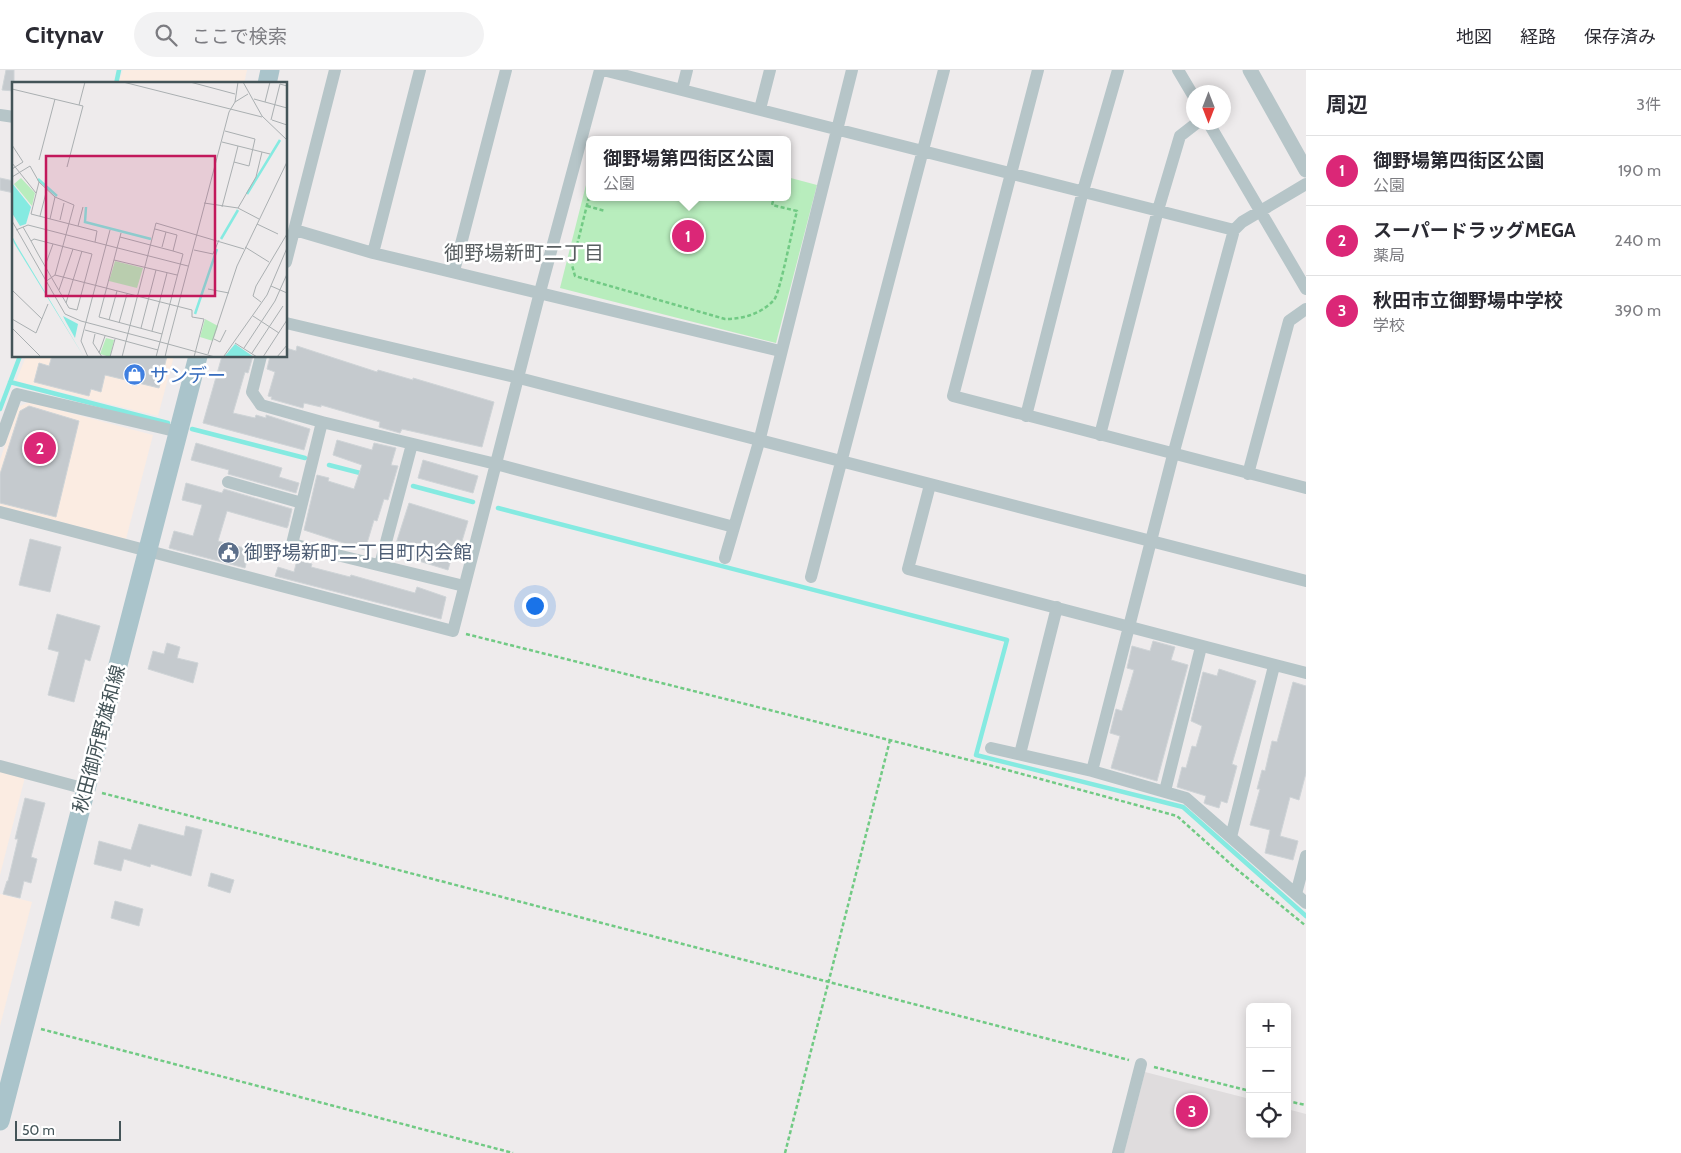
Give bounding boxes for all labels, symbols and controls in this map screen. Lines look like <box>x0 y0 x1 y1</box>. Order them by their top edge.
search box <box>134 12 484 57</box>
text: Citynav <box>25 20 104 49</box>
icon: search <box>152 21 180 49</box>
text: ここで検索 <box>192 25 287 48</box>
text: 地図 <box>1456 26 1492 48</box>
text: 経路 <box>1520 26 1556 48</box>
text: 保存済み <box>1584 26 1656 48</box>
inset map <box>12 82 288 358</box>
north arrow <box>1186 85 1231 130</box>
text: 周辺 <box>1326 92 1368 117</box>
text: 3件 <box>1636 95 1661 114</box>
popup <box>586 136 791 201</box>
text: 御野場第四街区公園 <box>603 147 774 170</box>
text: 御野場第四街区公園 <box>1373 149 1544 172</box>
text: 1 <box>1339 161 1345 180</box>
text: 190 m <box>1618 161 1661 180</box>
text: 公園 <box>603 174 635 193</box>
text: 公園 <box>1373 176 1405 195</box>
pin: 1 <box>672 217 704 255</box>
text: スーパードラッグMEGA <box>1373 219 1576 242</box>
text: 2 <box>1338 231 1346 250</box>
text: 240 m <box>1615 231 1661 250</box>
district label: 御野場新町二丁目 <box>444 241 604 265</box>
text: 薬局 <box>1373 246 1405 265</box>
text: 秋田市立御野場中学校 <box>1373 289 1563 312</box>
text: 3 <box>1338 301 1346 320</box>
text: 390 m <box>1614 301 1661 320</box>
text: 学校 <box>1373 316 1405 335</box>
shop icon: サンデー <box>122 363 146 387</box>
place label: サンデー <box>150 364 226 387</box>
pin: 2 <box>24 429 56 467</box>
public building icon: 御野場新町二丁目町内会館 <box>216 540 240 564</box>
place label: 御野場新町二丁目町内会館 <box>244 541 472 564</box>
your location <box>522 593 548 619</box>
street label: 秋田御所野雄和線 <box>68 663 130 815</box>
map controls <box>1246 1003 1291 1138</box>
button: + <box>1246 1003 1291 1048</box>
button: − <box>1246 1048 1291 1093</box>
pin: 3 <box>1176 1092 1208 1130</box>
button: locate <box>1246 1093 1291 1138</box>
scale bar <box>15 1118 121 1141</box>
text: 50 m <box>22 1121 55 1139</box>

